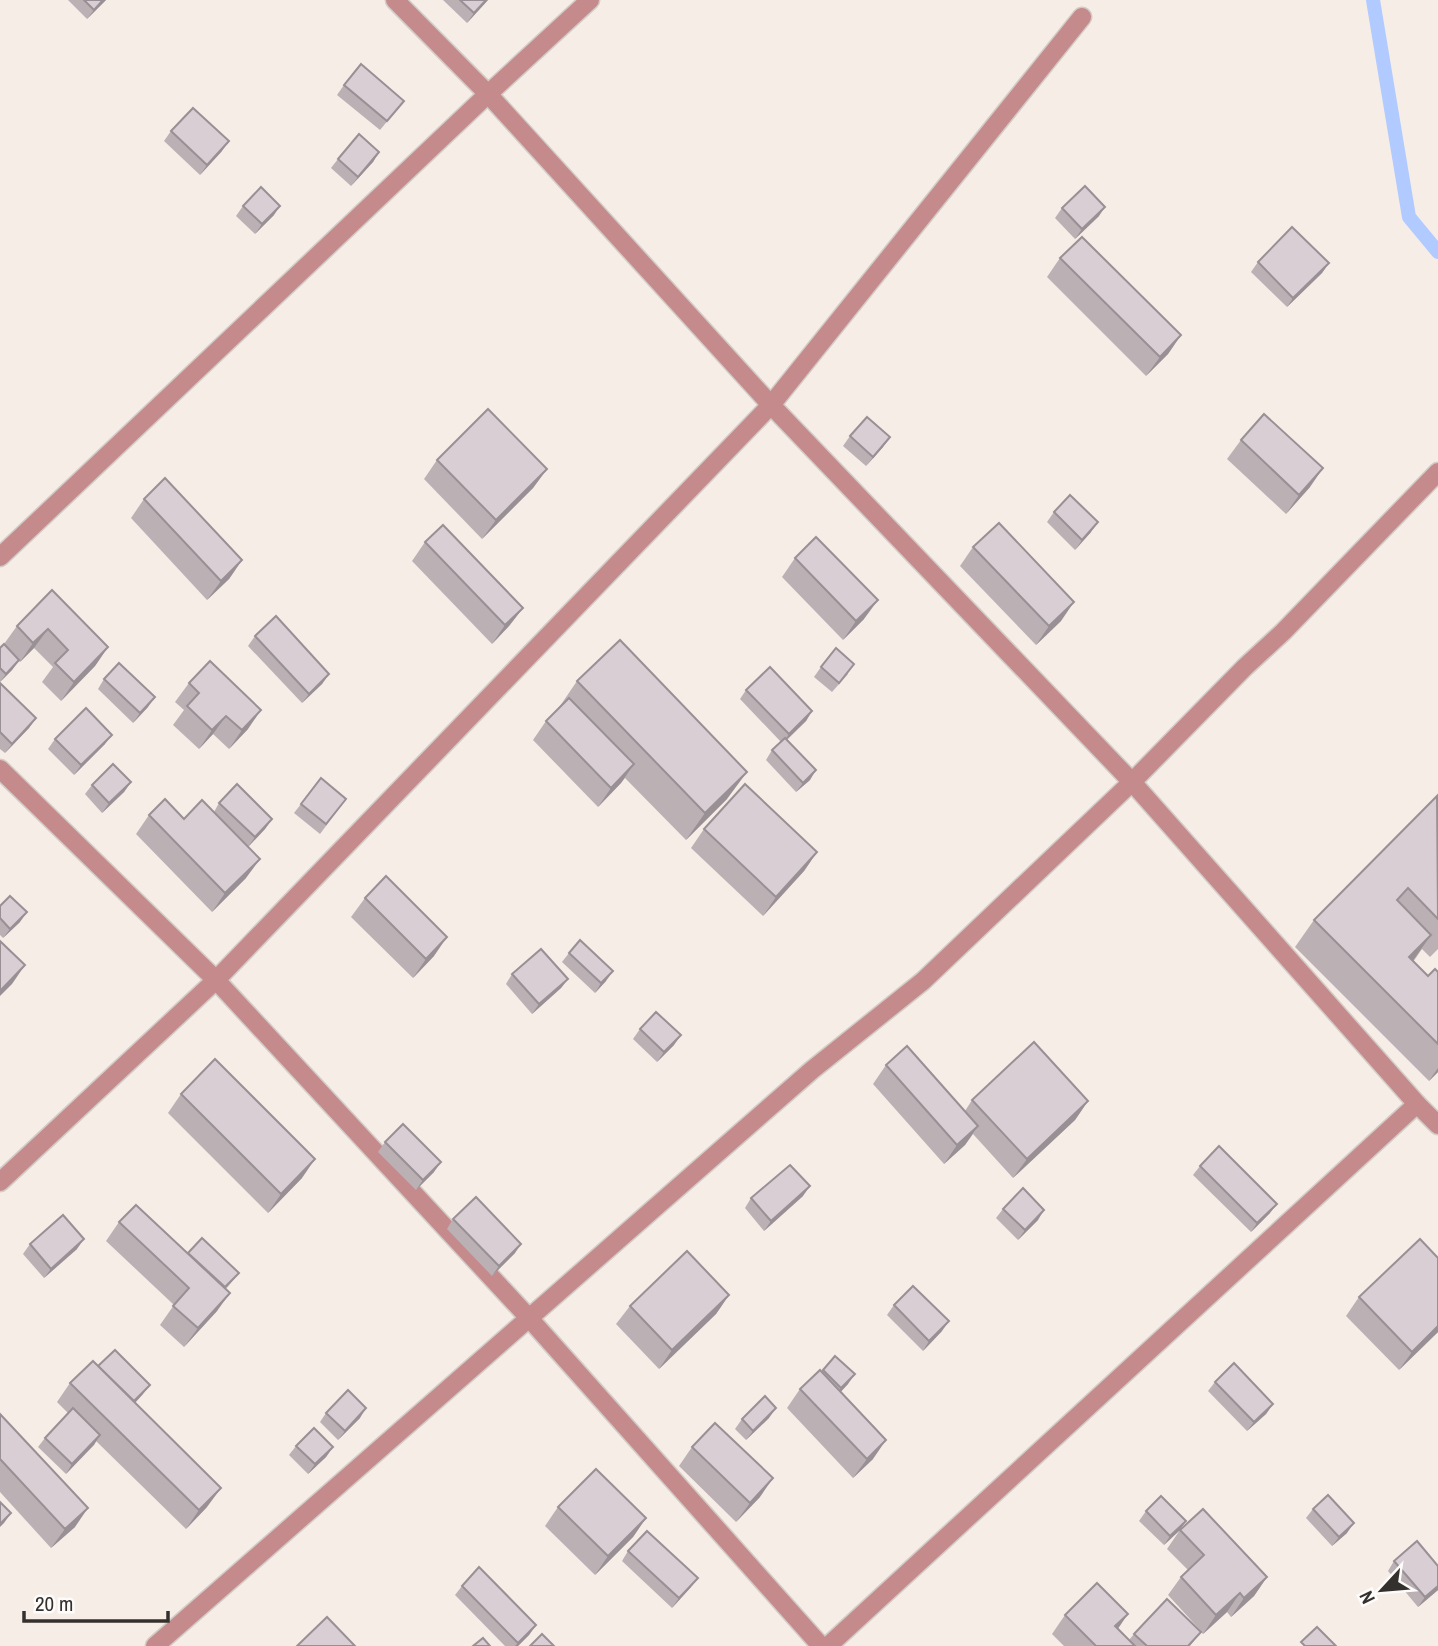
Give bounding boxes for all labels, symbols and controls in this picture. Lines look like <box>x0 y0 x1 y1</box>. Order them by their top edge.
north arrow <box>1347 1555 1417 1625</box>
scale bar <box>24 1580 168 1624</box>
text: N <box>1353 1587 1381 1608</box>
text: 20 m <box>35 1589 73 1618</box>

